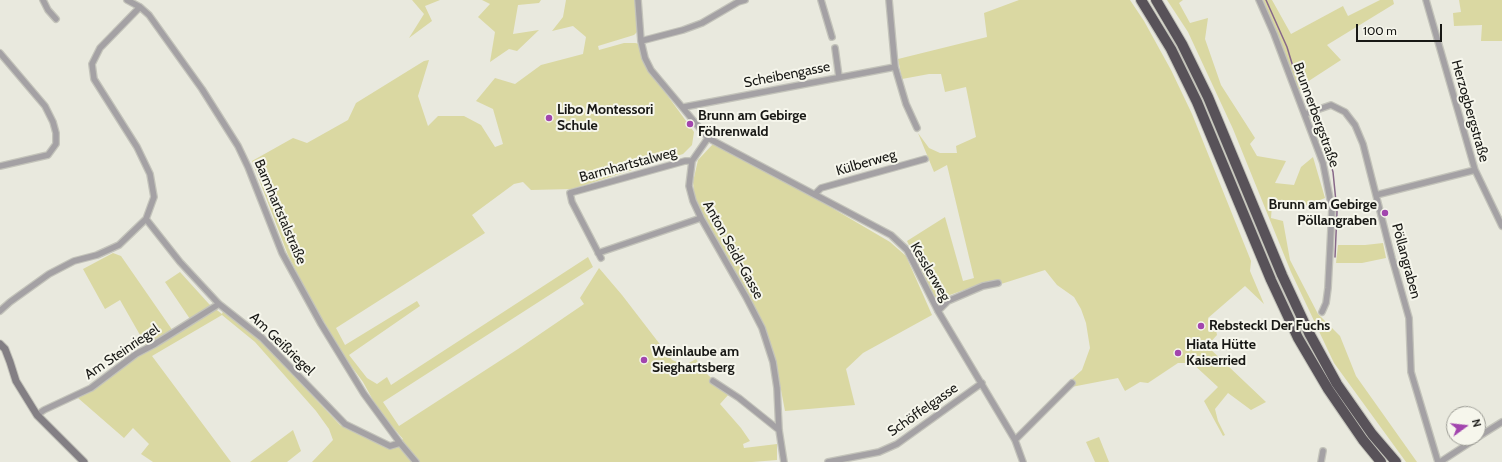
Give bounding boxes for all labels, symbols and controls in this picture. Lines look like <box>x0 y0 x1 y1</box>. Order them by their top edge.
scale bar <box>1358 16 1444 42</box>
text: 100 m <box>1363 23 1397 38</box>
street label: Scheibengasse <box>742 58 832 92</box>
street label: Herzogbergstraße <box>1447 58 1493 164</box>
street label: Brunnerbergstraße <box>1289 60 1343 170</box>
place label: Libo Montessori Schule <box>557 102 653 134</box>
place label: Brunn am Gebirge Föhrenwald <box>698 108 806 140</box>
marker: Libo Montessori Schule <box>544 113 554 123</box>
marker: Brunn am Gebirge Föhrenwald <box>685 119 695 129</box>
street label: Barmhartstalweg <box>578 144 678 186</box>
street label: Külberweg <box>834 146 898 180</box>
street label: Barmhartstalstraße <box>250 157 310 267</box>
place label: Brunn am Gebirge Pöllangraben <box>1269 197 1377 230</box>
street label: Anton Seidl-Gasse <box>699 198 767 302</box>
marker: Brunn am Gebirge Pöllangraben <box>1380 208 1390 218</box>
street label: Pöllangraben <box>1388 221 1424 301</box>
street label: Kesslerweg <box>906 240 954 304</box>
street label: Am Geißriegel <box>246 309 318 379</box>
place label: Rebsteckl Der Fuchs <box>1209 318 1330 334</box>
street label: Am Steinriegel <box>81 321 163 383</box>
marker: Rebsteckl Der Fuchs <box>1196 321 1206 331</box>
place label: Hiata Hütte Kaiserried <box>1186 337 1256 370</box>
place label: Weinlaube am Sieghartsberg <box>652 344 739 376</box>
marker: Hiata Hütte Kaiserried <box>1173 348 1183 358</box>
marker: Weinlaube am Sieghartsberg <box>639 355 649 365</box>
street label: Schöffelgasse <box>885 380 961 440</box>
north arrow <box>1446 406 1486 446</box>
text: N <box>1469 418 1484 429</box>

